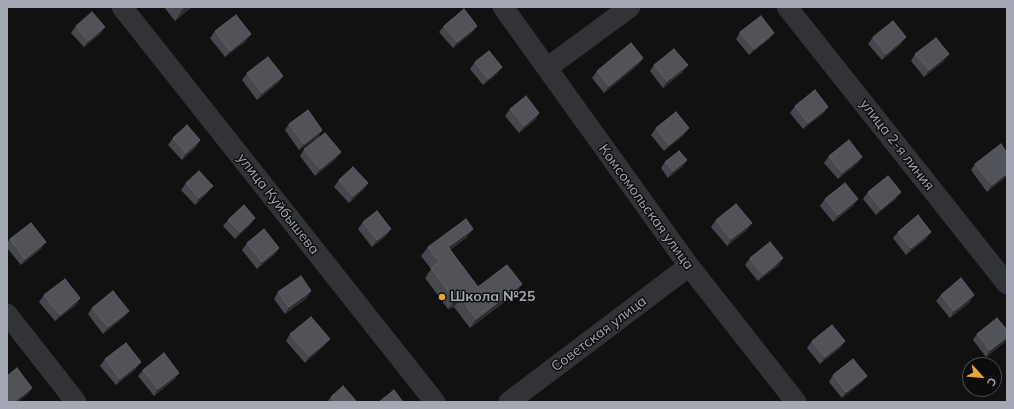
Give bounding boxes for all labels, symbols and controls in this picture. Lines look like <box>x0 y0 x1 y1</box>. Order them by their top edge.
street label: улица 2-я линия <box>856 96 938 194</box>
street label: Комсомольская улица <box>595 141 697 273</box>
street label: улица Куйбышева <box>233 150 323 258</box>
place label: Школа №25 <box>450 289 535 305</box>
marker: Школа №25 <box>437 292 447 302</box>
street label: Советская улица <box>548 293 650 375</box>
north arrow <box>962 357 1002 397</box>
text: С <box>984 375 1000 389</box>

